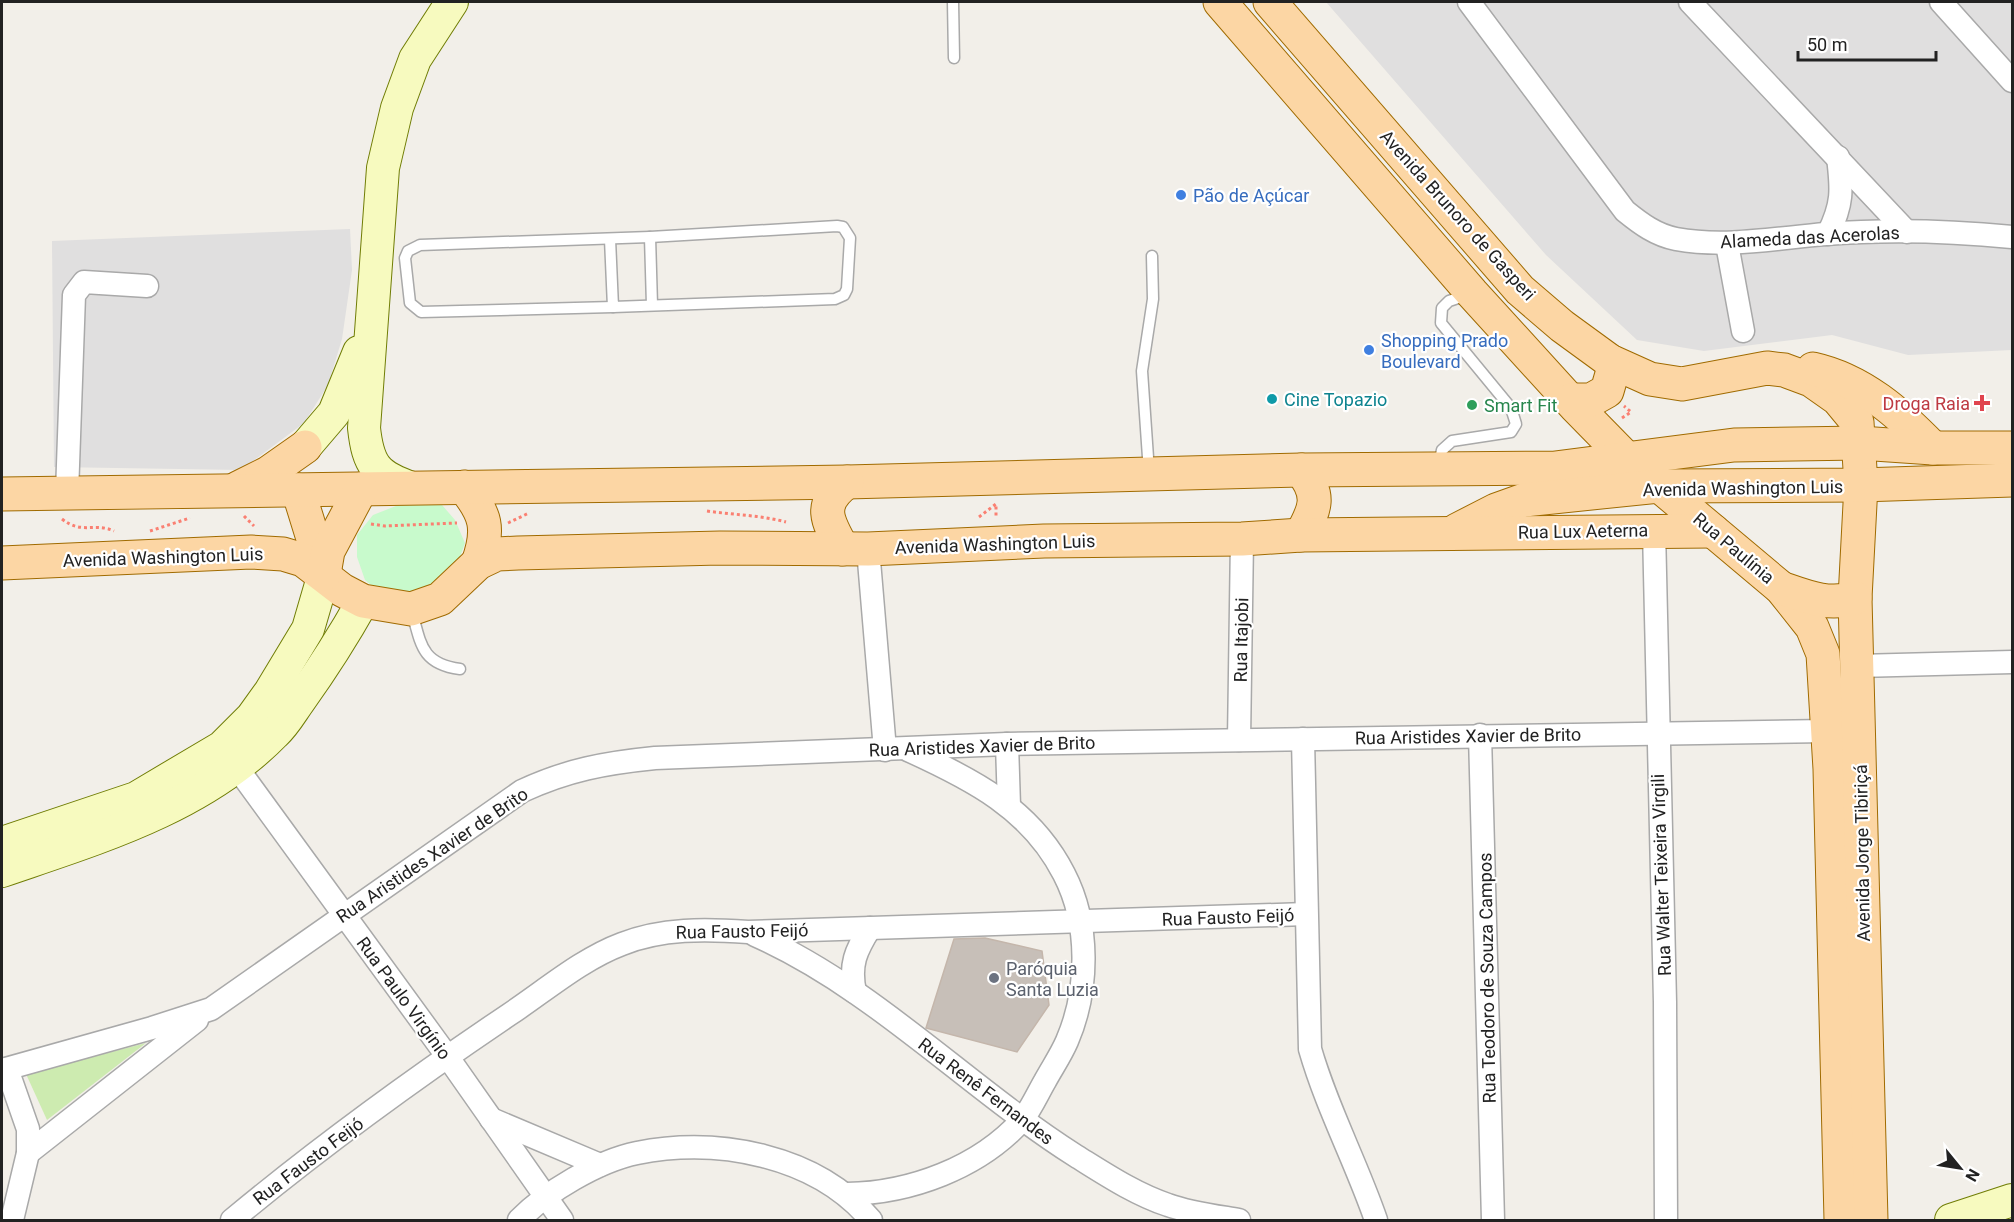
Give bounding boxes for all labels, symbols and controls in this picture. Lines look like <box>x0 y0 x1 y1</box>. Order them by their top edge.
scale bar <box>1798 24 1936 62</box>
text: 50 m <box>1807 34 1847 55</box>
street label: Avenida Brunoro de Gasperi <box>1376 126 1540 304</box>
place label: Pão de Açúcar <box>1193 185 1309 206</box>
marker: Pão de Açúcar <box>1174 188 1188 202</box>
street label: Alameda das Acerolas <box>1720 222 1900 252</box>
place label: Shopping Prado Boulevard <box>1381 330 1508 372</box>
marker: Shopping Prado Boulevard <box>1362 343 1376 357</box>
place label: Cine Topazio <box>1284 389 1387 410</box>
marker: Cine Topazio <box>1265 392 1279 406</box>
place label: Droga Raia <box>1883 393 1970 414</box>
place label: Smart Fit <box>1484 395 1557 416</box>
marker: Droga Raia <box>1975 396 1989 410</box>
marker: Smart Fit <box>1465 398 1479 412</box>
street label: Avenida Washington Luis <box>1643 476 1843 500</box>
street label: Rua Paulínia <box>1689 508 1779 588</box>
street label: Rua Lux Aeterna <box>1518 519 1648 543</box>
street label: Avenida Washington Luis <box>894 530 1096 558</box>
street label: Avenida Washington Luis <box>62 543 264 571</box>
street label: Rua Itajobi <box>1230 597 1252 683</box>
street label: Rua Aristides Xavier de Brito <box>1355 724 1581 748</box>
street label: Rua Aristides Xavier de Brito <box>868 732 1096 760</box>
street label: Avenida Jorge Tibiriçá <box>1850 764 1874 942</box>
street label: Rua Walter Teixeira Virgili <box>1647 774 1675 976</box>
street label: Rua Aristides Xavier de Brito <box>332 783 532 927</box>
street label: Rua Teodoro de Souza Campos <box>1474 852 1500 1104</box>
street label: Rua Fausto Feijó <box>1161 904 1295 930</box>
street label: Rua Fausto Feijó <box>676 919 808 943</box>
street label: Rua Paulo Virgínio <box>353 933 455 1063</box>
place label: Paróquia Santa Luzia <box>1006 958 1099 1000</box>
marker: Paróquia Santa Luzia <box>987 971 1001 985</box>
street label: Rua Renê Fernandes <box>914 1033 1058 1149</box>
street label: Rua Fausto Feijó <box>249 1113 367 1209</box>
north arrow <box>1930 1138 1990 1198</box>
text: N <box>1962 1166 1984 1185</box>

